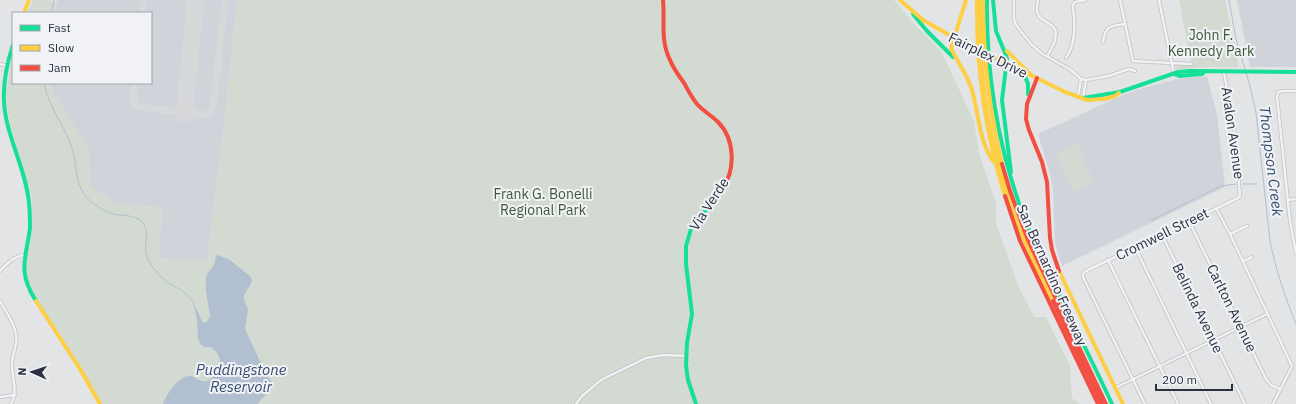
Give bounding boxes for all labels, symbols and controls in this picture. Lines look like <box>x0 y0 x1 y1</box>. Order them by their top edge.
legend <box>12 12 152 84</box>
text: Fast <box>48 20 71 35</box>
park label: John F. Kennedy Park <box>1168 26 1255 60</box>
street label: Fairplex Drive <box>946 28 1031 82</box>
text: Slow <box>48 40 74 55</box>
text: Jam <box>48 60 71 75</box>
street label: Avalon Avenue <box>1218 86 1248 180</box>
water label: Thompson Creek <box>1255 105 1288 218</box>
street label: Via Verde <box>685 174 733 234</box>
park label: Frank G. Bonelli Regional Park <box>493 185 593 219</box>
street label: San Bernardino Freeway <box>1013 201 1091 349</box>
street label: Cromwell Street <box>1112 204 1212 264</box>
street label: Belinda Avenue <box>1168 260 1228 356</box>
street label: Carlton Avenue <box>1203 261 1261 355</box>
north arrow <box>12 352 52 392</box>
water label: Puddingstone Reservoir <box>196 360 287 396</box>
scale bar <box>1156 366 1232 392</box>
text: N <box>15 367 29 376</box>
text: 200 m <box>1162 372 1197 387</box>

